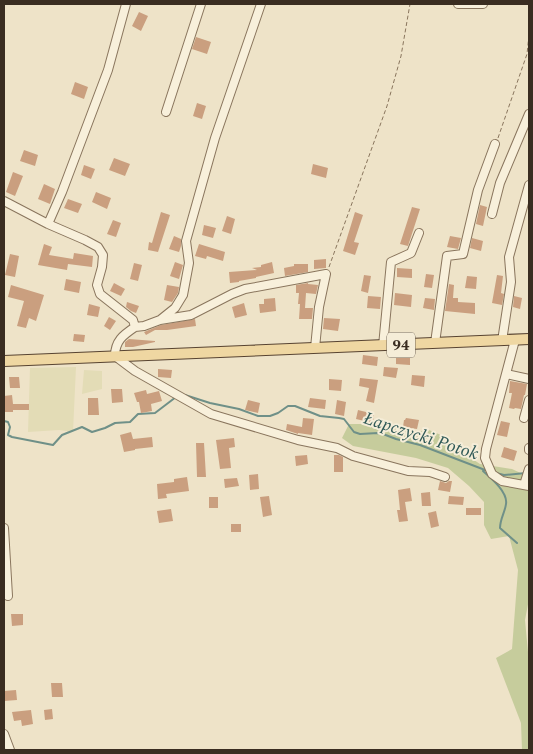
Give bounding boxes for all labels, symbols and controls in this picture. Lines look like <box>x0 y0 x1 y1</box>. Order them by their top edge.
road number: 94 <box>387 332 415 358</box>
water label: Łapczycki Potok <box>360 405 483 468</box>

